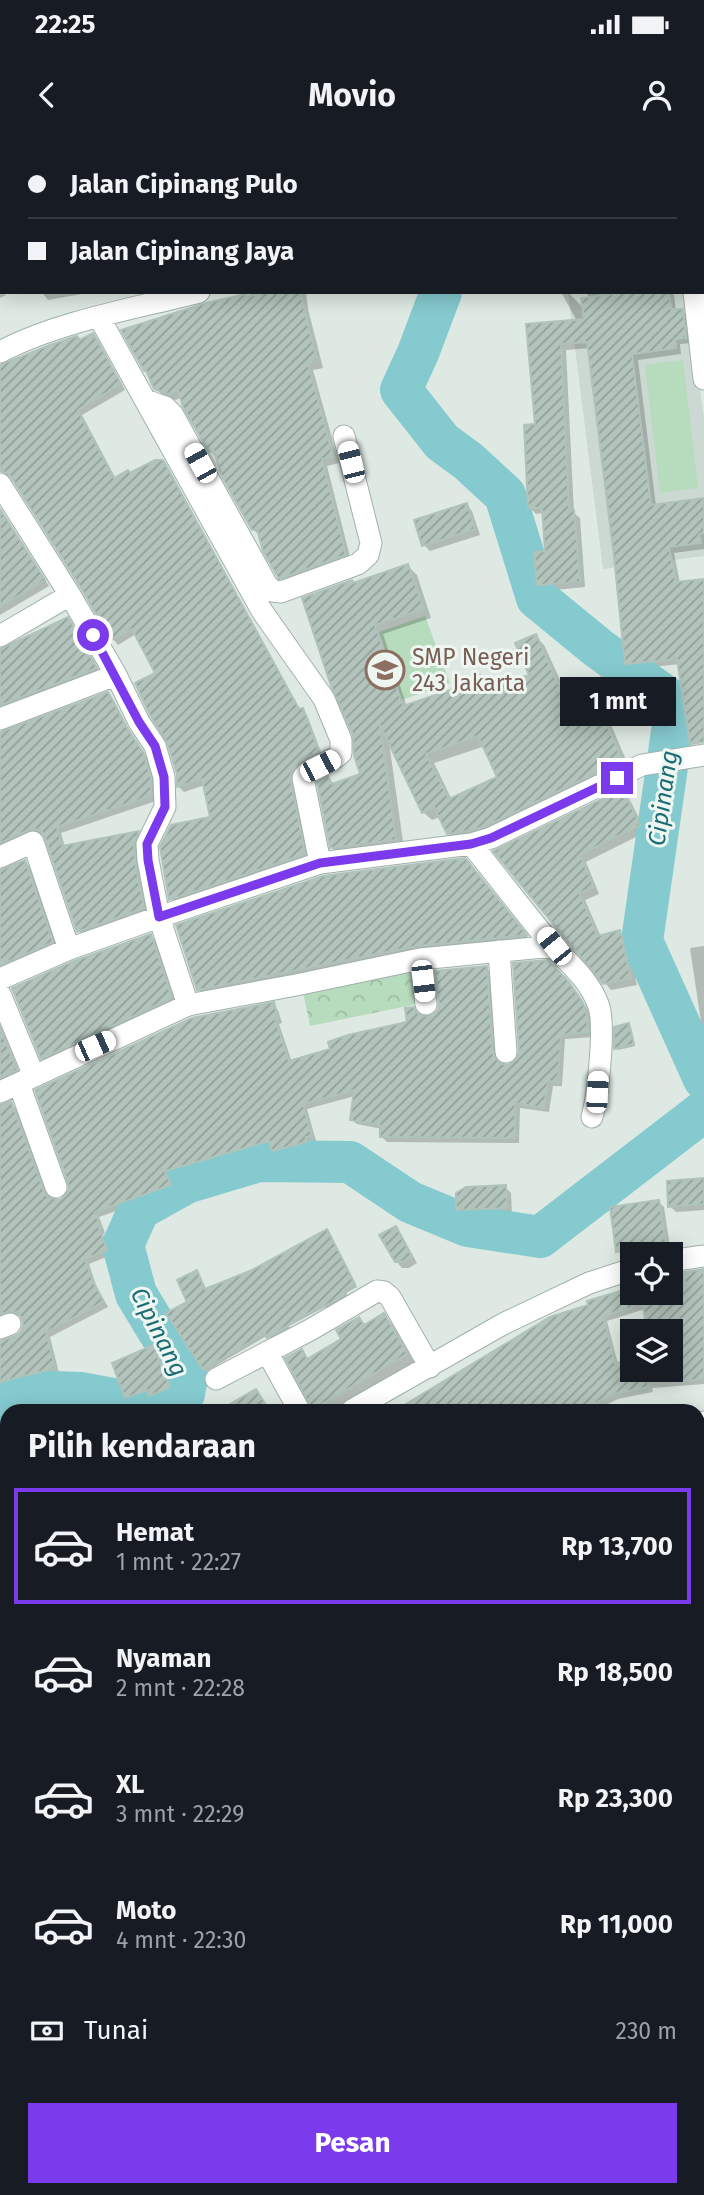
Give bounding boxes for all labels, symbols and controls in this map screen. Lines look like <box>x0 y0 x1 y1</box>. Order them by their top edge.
text: 22:25 <box>35 9 96 40</box>
icon: back <box>28 76 66 114</box>
text: Movio <box>308 76 396 114</box>
icon: person <box>638 76 676 114</box>
text: Jalan Cipinang Pulo <box>70 169 298 200</box>
text: Jalan Cipinang Jaya <box>70 236 294 267</box>
car <box>336 439 367 485</box>
car <box>181 440 220 486</box>
route start <box>77 619 109 651</box>
place label: SMP Negeri 243 Jakarta <box>412 643 529 697</box>
school or university icon: SMP Negeri 243 Jakarta <box>364 649 406 691</box>
callout: 1 mnt <box>559 676 675 726</box>
text: 1 mnt <box>589 687 647 715</box>
car <box>297 747 344 785</box>
water label: Cipinang <box>642 749 684 847</box>
route end <box>601 762 633 794</box>
car <box>533 923 576 969</box>
car <box>411 959 436 1003</box>
car <box>72 1028 119 1064</box>
car <box>586 1070 609 1114</box>
map controls <box>620 1242 683 1382</box>
button: locate <box>620 1242 683 1305</box>
water label: Cipinang <box>125 1283 193 1381</box>
button: layers <box>620 1319 683 1382</box>
text: Pilih kendaraan <box>28 1427 256 1465</box>
icon: car <box>32 1515 95 1578</box>
text: Hemat <box>116 1517 194 1548</box>
text: Rp 13,700 <box>561 1531 673 1562</box>
text: 1 mnt · 22:27 <box>116 1548 241 1576</box>
icon: car <box>32 1641 95 1704</box>
text: Nyaman <box>116 1643 212 1674</box>
text: Rp 18,500 <box>557 1657 673 1688</box>
text: 2 mnt · 22:28 <box>116 1674 245 1702</box>
icon: car <box>32 1767 95 1830</box>
text: XL <box>116 1769 144 1800</box>
text: Rp 23,300 <box>558 1783 673 1814</box>
text: 3 mnt · 22:29 <box>116 1800 244 1828</box>
icon: car <box>32 1893 95 1956</box>
text: Moto <box>116 1895 176 1926</box>
text: Rp 11,000 <box>560 1909 673 1940</box>
text: 4 mnt · 22:30 <box>116 1926 246 1954</box>
icon: cash <box>28 2012 66 2050</box>
text: Tunai <box>84 2015 148 2046</box>
text: 230 m <box>616 2017 677 2045</box>
button: Pesan <box>28 2103 677 2183</box>

